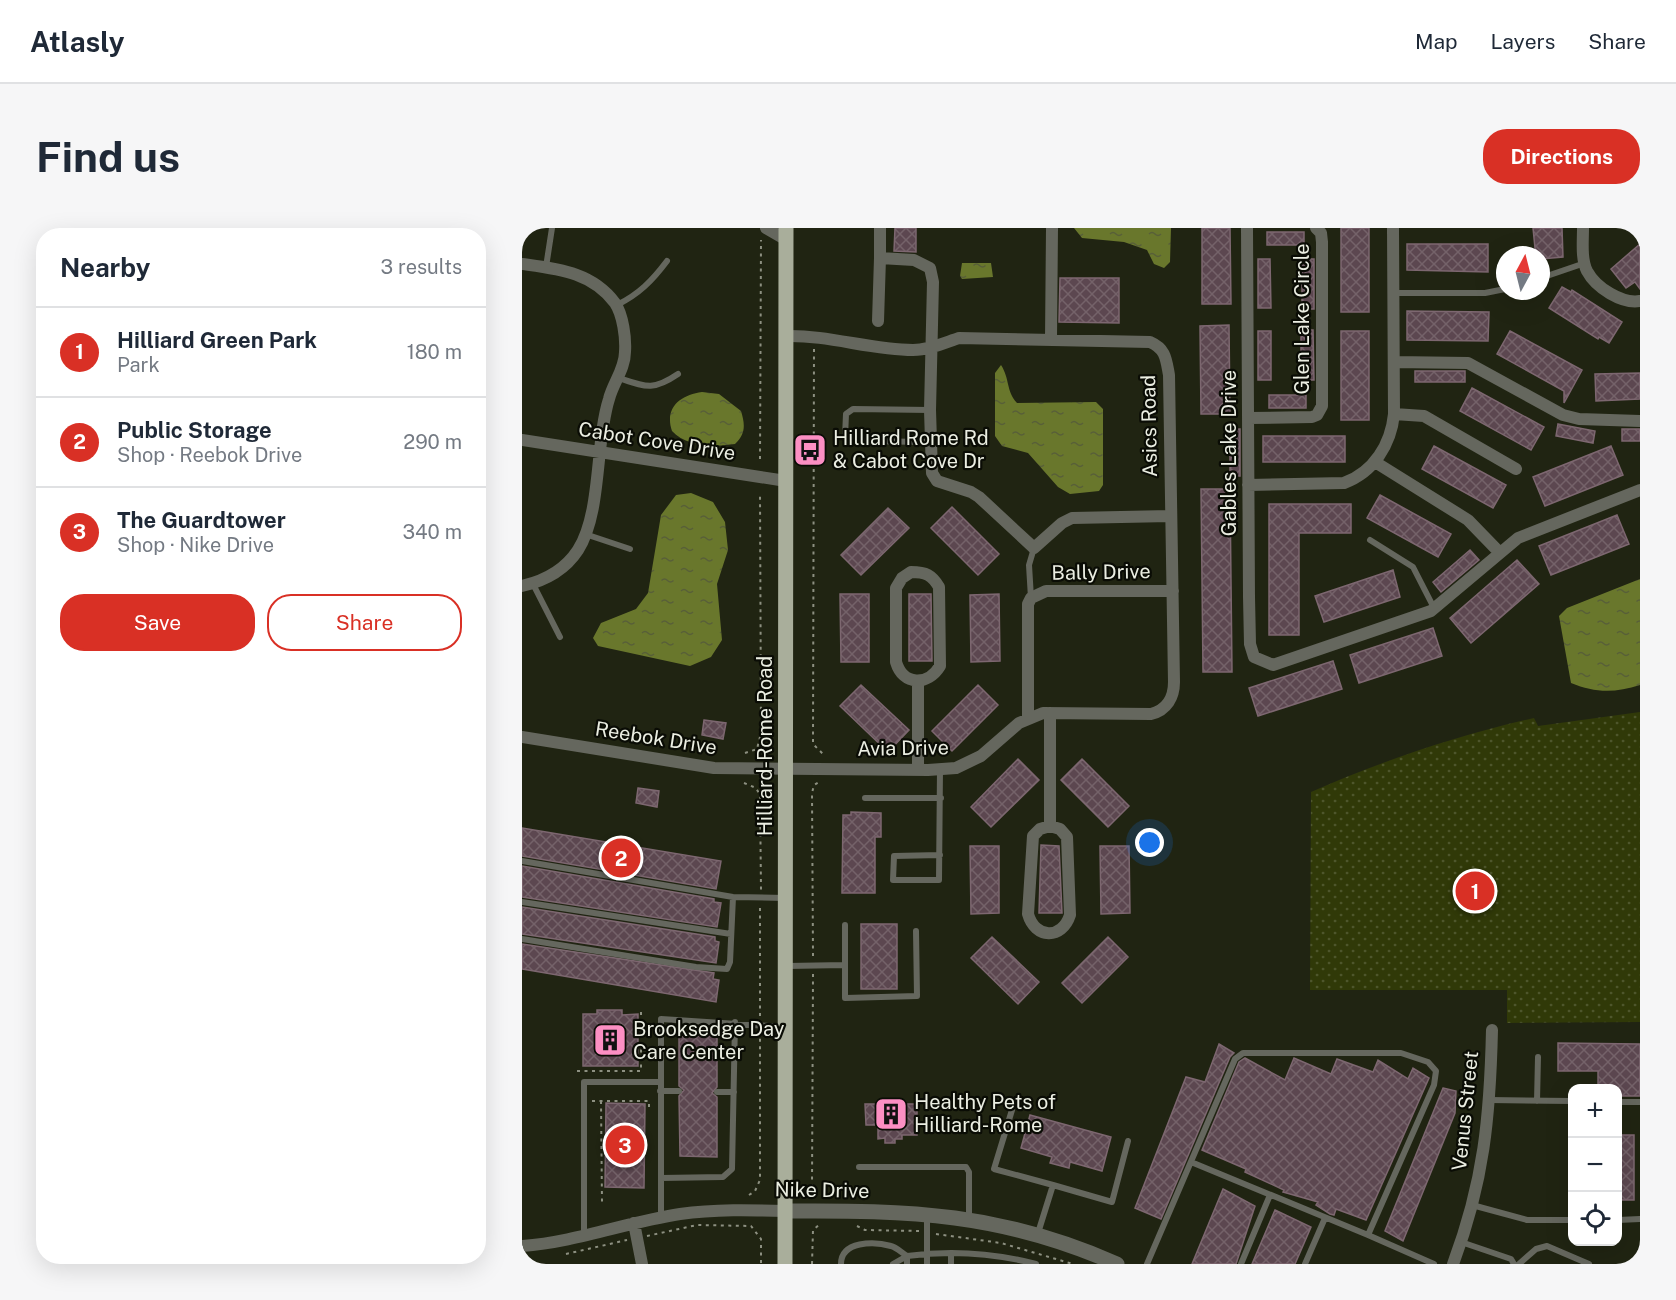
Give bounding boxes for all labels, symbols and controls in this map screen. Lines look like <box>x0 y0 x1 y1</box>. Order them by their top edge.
text: Atlasly <box>30 25 124 58</box>
text: Map <box>1415 29 1458 54</box>
text: Layers <box>1491 29 1555 54</box>
text: Share <box>1588 29 1646 54</box>
button: Directions <box>1483 129 1640 184</box>
text: Find us <box>36 132 180 181</box>
street label: Glen Lake Circle <box>1290 243 1314 395</box>
north arrow <box>1496 246 1550 300</box>
text: Nearby <box>60 252 150 283</box>
text: 3 results <box>381 255 462 279</box>
text: Hilliard Green Park <box>117 327 317 353</box>
text: 1 <box>75 340 84 364</box>
text: 180 m <box>407 340 462 364</box>
text: Park <box>117 353 160 377</box>
street label: Gables Lake Drive <box>1217 370 1241 536</box>
street label: Asics Road <box>1136 375 1162 477</box>
text: Public Storage <box>117 417 272 443</box>
street label: Cabot Cove Drive <box>577 417 737 465</box>
place label: Hilliard Rome Rd & Cabot Cove Dr <box>833 426 989 473</box>
text: 2 <box>73 430 86 454</box>
text: 290 m <box>403 430 462 454</box>
bus stop icon: Hilliard Rome Rd & Cabot Cove Dr <box>792 432 828 468</box>
text: Shop · Reebok Drive <box>117 443 302 467</box>
text: The Guardtower <box>117 507 286 533</box>
text: 3 <box>73 520 86 544</box>
text: 340 m <box>402 520 462 544</box>
text: Shop · Nike Drive <box>117 533 274 557</box>
street label: Bally Drive <box>1051 559 1151 585</box>
button: Save <box>60 594 255 651</box>
button: Share <box>267 594 462 651</box>
street label: Hilliard-Rome Road <box>753 656 777 836</box>
street label: Reebok Drive <box>593 717 719 759</box>
street label: Avia Drive <box>857 735 949 761</box>
your location <box>1135 828 1164 857</box>
pin: 2 <box>602 836 640 880</box>
pin: 1 <box>1456 868 1494 914</box>
place label: Brooksedge Day Care Center <box>633 1017 785 1064</box>
building icon: Brooksedge Day Care Center <box>592 1022 628 1058</box>
street label: Venus Street <box>1447 1050 1483 1172</box>
map controls <box>1568 1084 1622 1246</box>
button: + <box>1568 1084 1622 1138</box>
place label: Healthy Pets of Hilliard-Rome <box>914 1090 1056 1137</box>
building icon: Healthy Pets of Hilliard-Rome <box>873 1096 909 1132</box>
pin: 3 <box>606 1122 644 1168</box>
button: − <box>1568 1138 1622 1192</box>
street label: Nike Drive <box>774 1177 870 1203</box>
button: locate <box>1568 1192 1622 1246</box>

